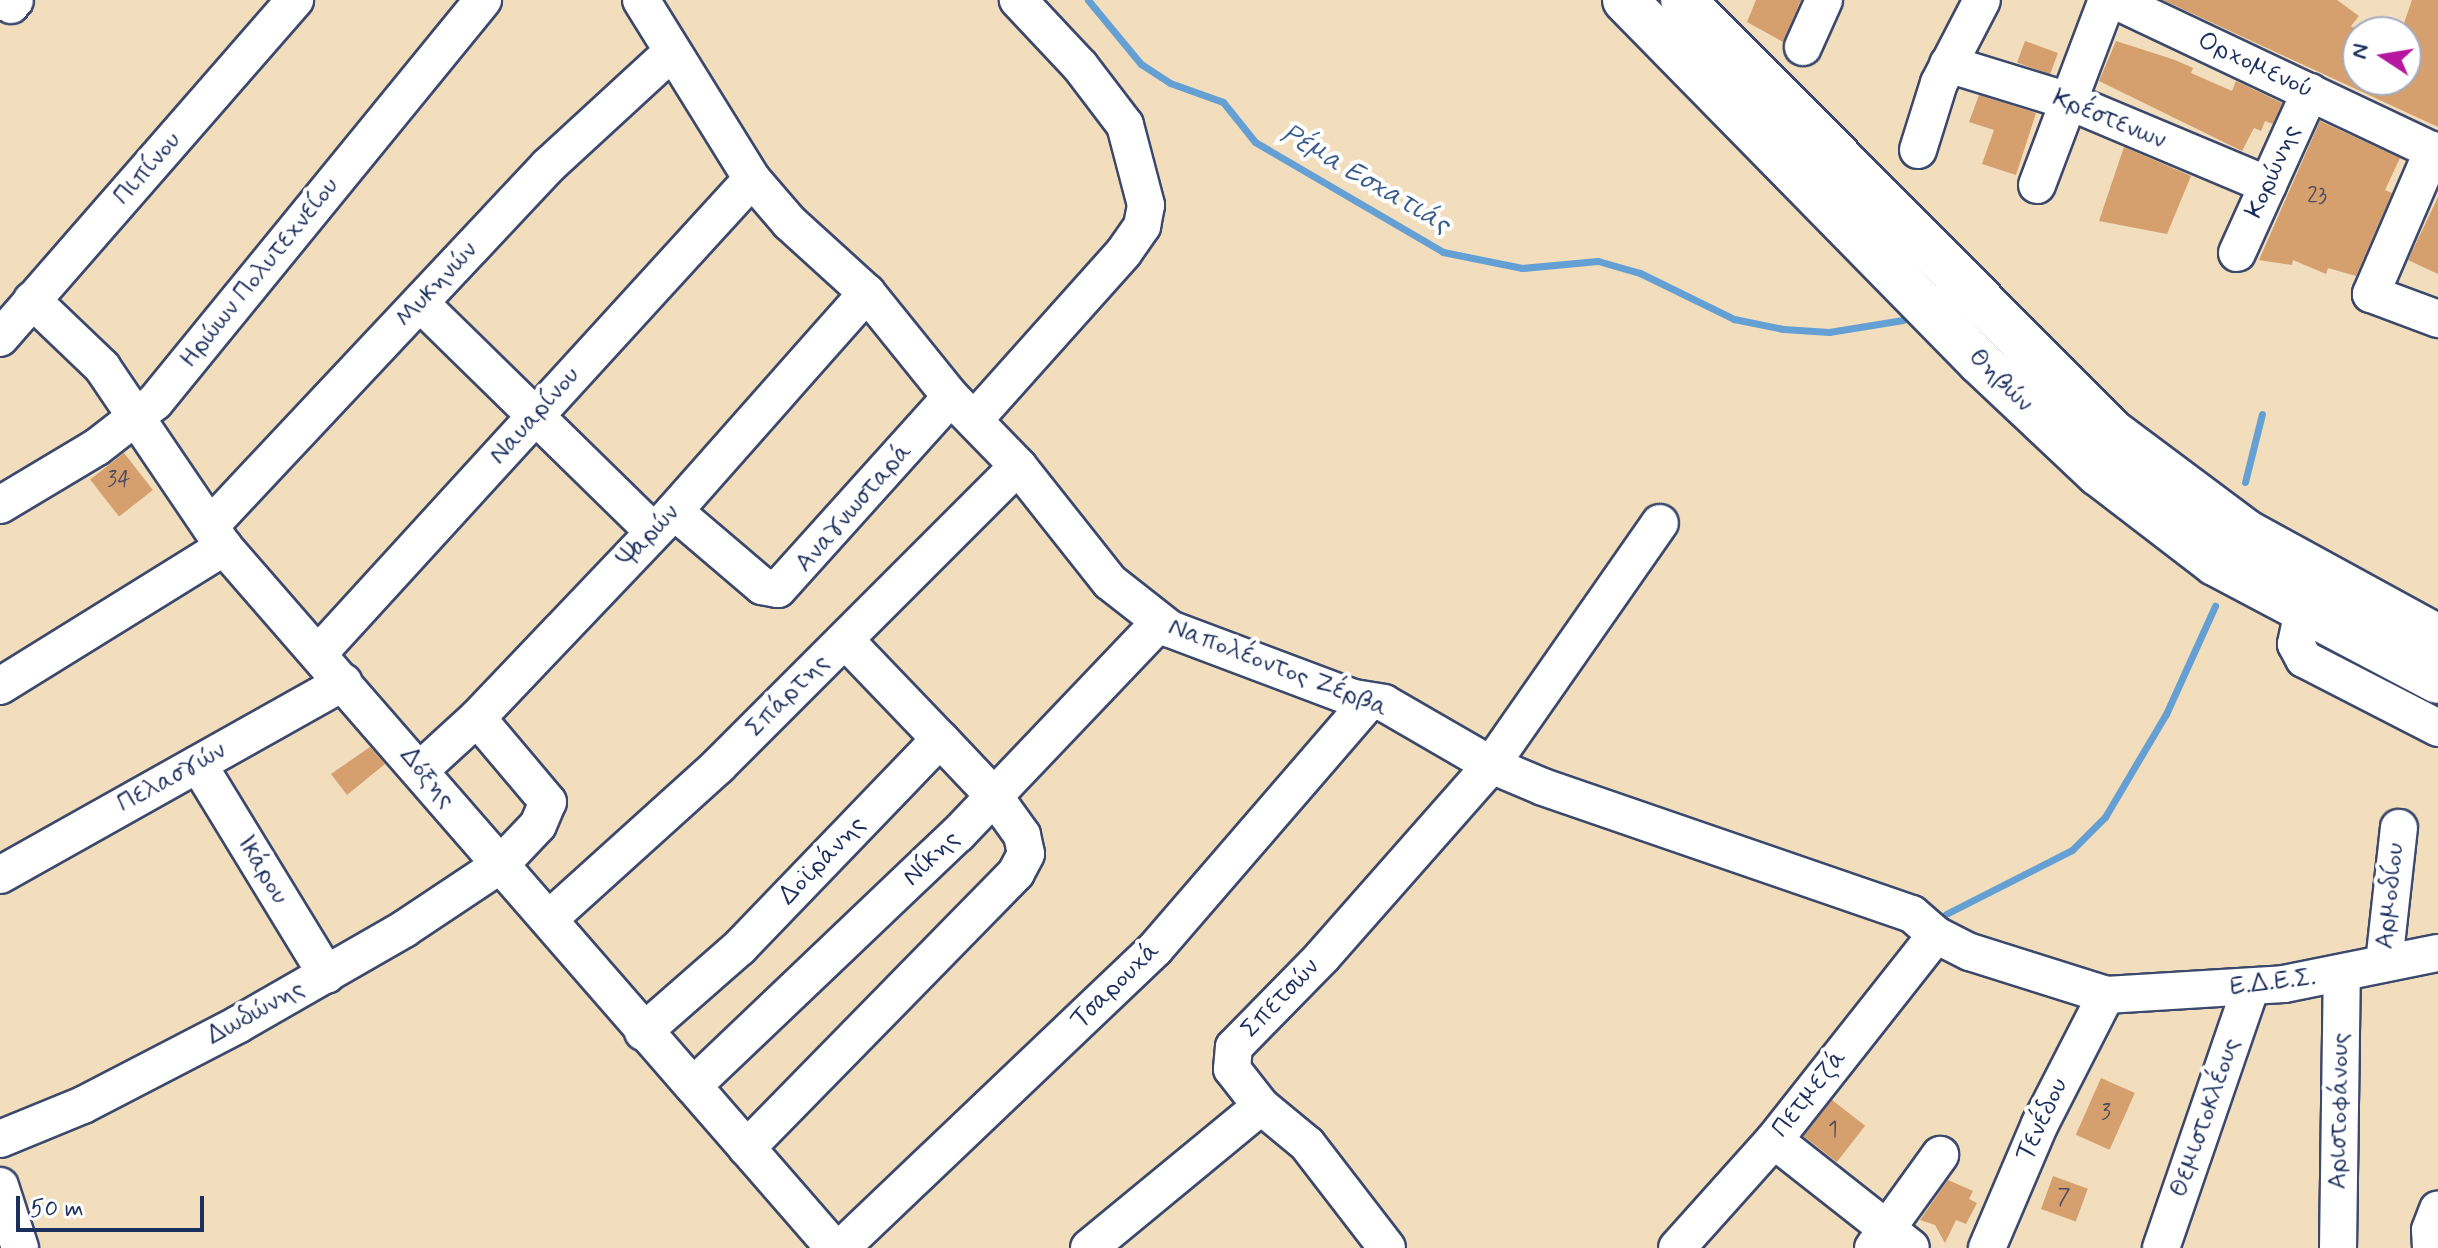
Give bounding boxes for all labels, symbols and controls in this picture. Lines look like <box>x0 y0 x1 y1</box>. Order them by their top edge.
north arrow <box>2342 16 2422 96</box>
street label: Ορχομενού <box>2192 26 2318 106</box>
text: N <box>2345 41 2376 62</box>
street label: Κρέστενων <box>2048 83 2170 157</box>
water label: Ρέμα Εσχατιάς <box>1274 118 1456 242</box>
street label: Κορώνης <box>2240 120 2308 224</box>
street label: Πιπίνου <box>108 126 188 212</box>
street label: Ηρώων Πολυτεχνείου <box>174 172 346 374</box>
house number: 23 <box>2307 184 2327 210</box>
street label: Μυκηνών <box>389 236 485 334</box>
street label: Θηβών <box>1961 343 2039 419</box>
street label: Ναυαρίνου <box>483 361 587 471</box>
street label: Αναγνωσταρά <box>789 437 919 579</box>
house number: 34 <box>107 468 131 494</box>
street label: Ψαρών <box>611 498 687 574</box>
street label: Ναπολέοντος Ζέρβα <box>1164 612 1392 724</box>
street label: Σπάρτης <box>740 648 836 744</box>
street label: Πελασγών <box>112 735 232 821</box>
street label: Δόξης <box>393 741 461 815</box>
street label: Δοϊράνης <box>773 810 873 912</box>
street label: Νίκης <box>897 824 967 894</box>
street label: Ικάρου <box>229 830 295 910</box>
street label: Αρμοδίου <box>2370 841 2412 951</box>
street label: Τσαρουχά <box>1065 936 1167 1036</box>
street label: Σπετσών <box>1235 953 1327 1045</box>
street label: Ε.Δ.Ε.Σ. <box>2228 962 2318 1004</box>
street label: Δωδώνης <box>202 973 310 1053</box>
street label: Αριστοφάνους <box>2323 1032 2357 1190</box>
street label: Θεμιστοκλέους <box>2164 1034 2248 1202</box>
street label: Πετμεζά <box>1766 1044 1854 1144</box>
street label: Τενέδου <box>2010 1073 2076 1167</box>
house number: 3 <box>2101 1101 2111 1127</box>
house number: 1 <box>1828 1118 1838 1144</box>
scale bar <box>20 1180 208 1230</box>
house number: 7 <box>2057 1186 2071 1212</box>
text: 50 m <box>30 1194 84 1225</box>

